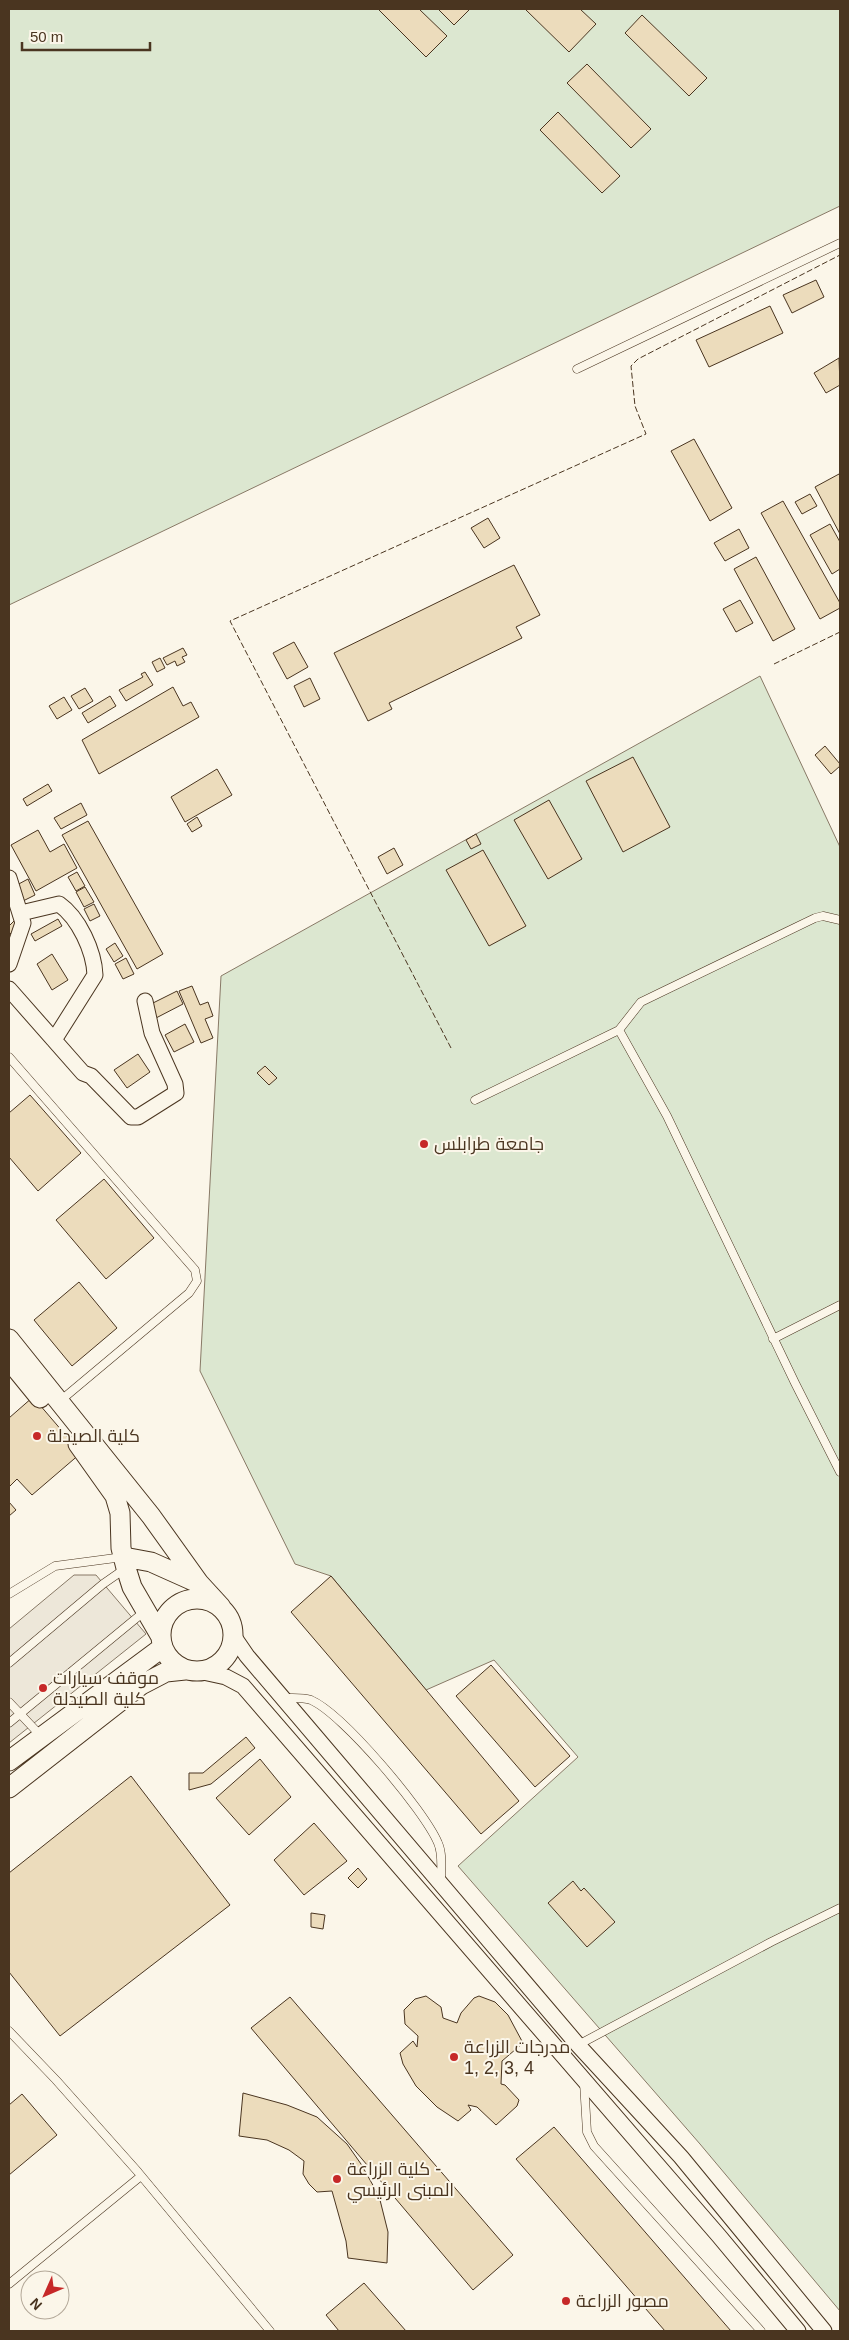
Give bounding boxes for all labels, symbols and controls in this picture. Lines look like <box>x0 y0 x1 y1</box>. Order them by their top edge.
scale bar <box>22 20 150 52</box>
text: 50 m <box>30 28 63 45</box>
place label: جامعة طرابلس <box>434 1134 544 1155</box>
marker: جامعة طرابلس <box>418 1138 430 1150</box>
place label: كلية الصيدلة <box>47 1426 140 1446</box>
marker: كلية الصيدلة <box>31 1430 43 1442</box>
place label: موقف سيارات كلية الصيدلة <box>53 1668 159 1709</box>
marker: موقف سيارات كلية الصيدلة <box>37 1682 49 1694</box>
place label: مدرجات الزراعة 1, 2, 3, 4 <box>464 2037 570 2078</box>
marker: مدرجات الزراعة 1, 2, 3, 4 <box>448 2051 460 2063</box>
place label: كلية الزراعة - المبنى الرئيسي <box>347 2159 454 2203</box>
marker: كلية الزراعة - المبنى الرئيسي <box>331 2173 343 2185</box>
north arrow <box>20 2270 70 2320</box>
place label: مصور الزراعة <box>576 2291 669 2312</box>
text: N <box>27 2295 45 2313</box>
marker: مصور الزراعة <box>560 2295 572 2307</box>

